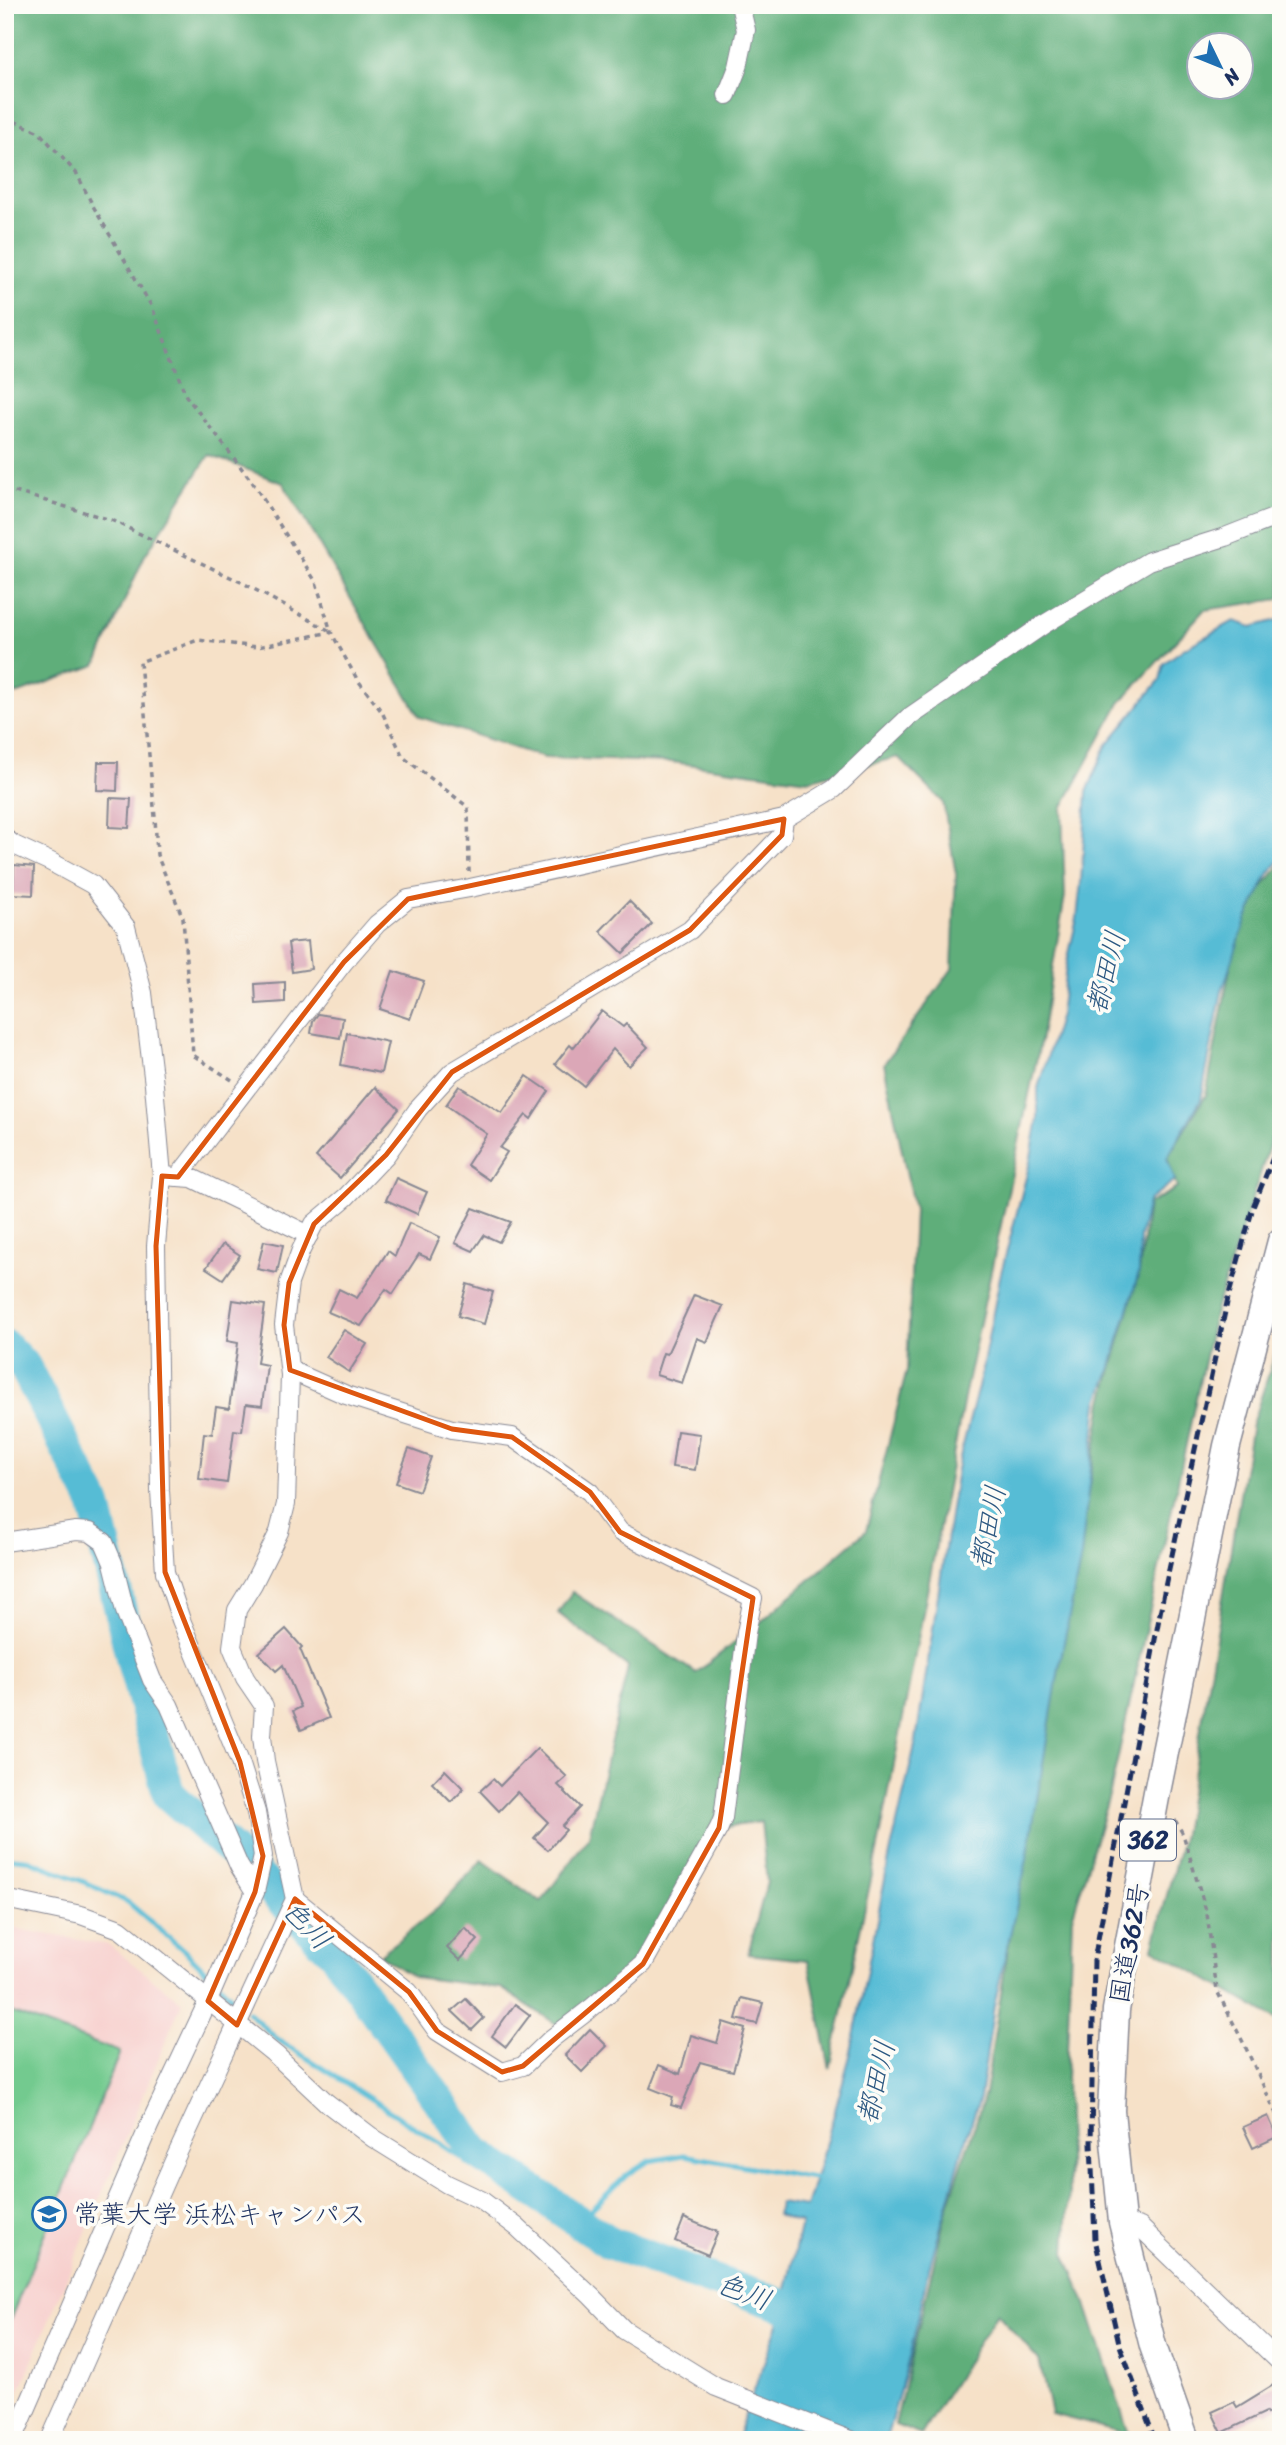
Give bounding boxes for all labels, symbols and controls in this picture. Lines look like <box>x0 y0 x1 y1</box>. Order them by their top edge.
north arrow <box>1184 32 1254 102</box>
text: N <box>1215 60 1249 94</box>
water label: 都田川 <box>1072 925 1140 1019</box>
water label: 都田川 <box>956 1481 1020 1573</box>
road number: 362 <box>1120 1819 1176 1860</box>
street label: 国道362号 <box>1096 1879 1162 2007</box>
water label: 色川 <box>270 1888 344 1962</box>
water label: 都田川 <box>843 2036 909 2128</box>
place label: 常葉大学 浜松キャンパス <box>74 2191 366 2237</box>
school or university icon: 常葉大学 浜松キャンパス <box>30 2195 68 2233</box>
water label: 色川 <box>709 2259 779 2325</box>

